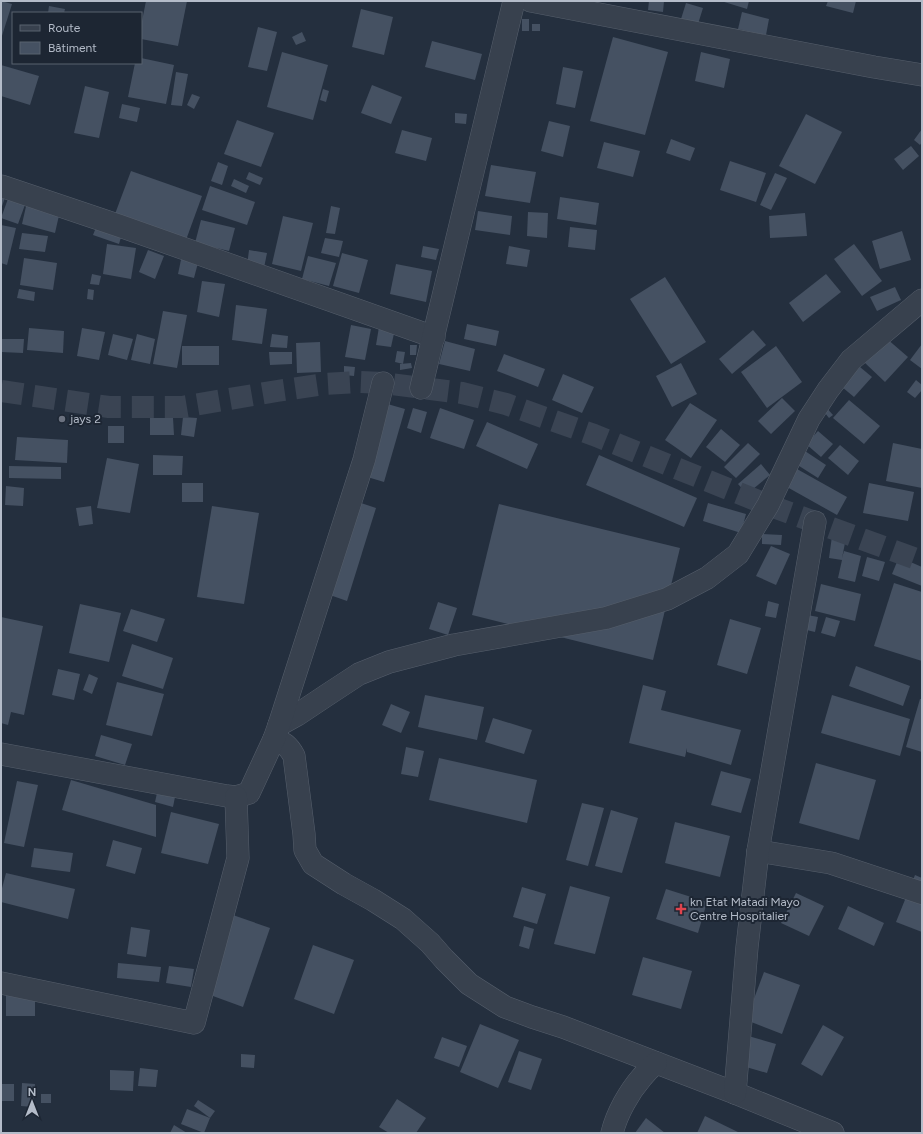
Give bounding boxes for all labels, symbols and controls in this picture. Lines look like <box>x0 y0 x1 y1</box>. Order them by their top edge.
legend <box>12 12 142 64</box>
text: Route <box>48 21 81 35</box>
text: Bâtiment <box>48 41 97 55</box>
place label: jays 2 <box>69 412 101 426</box>
marker: jays 2 <box>57 414 67 424</box>
place label: kn Etat Matadi Mayo Centre Hospitalier <box>690 895 800 923</box>
marker: kn Etat Matadi Mayo Centre Hospitalier <box>675 903 687 915</box>
north arrow <box>12 1082 52 1122</box>
text: N <box>28 1086 36 1099</box>

